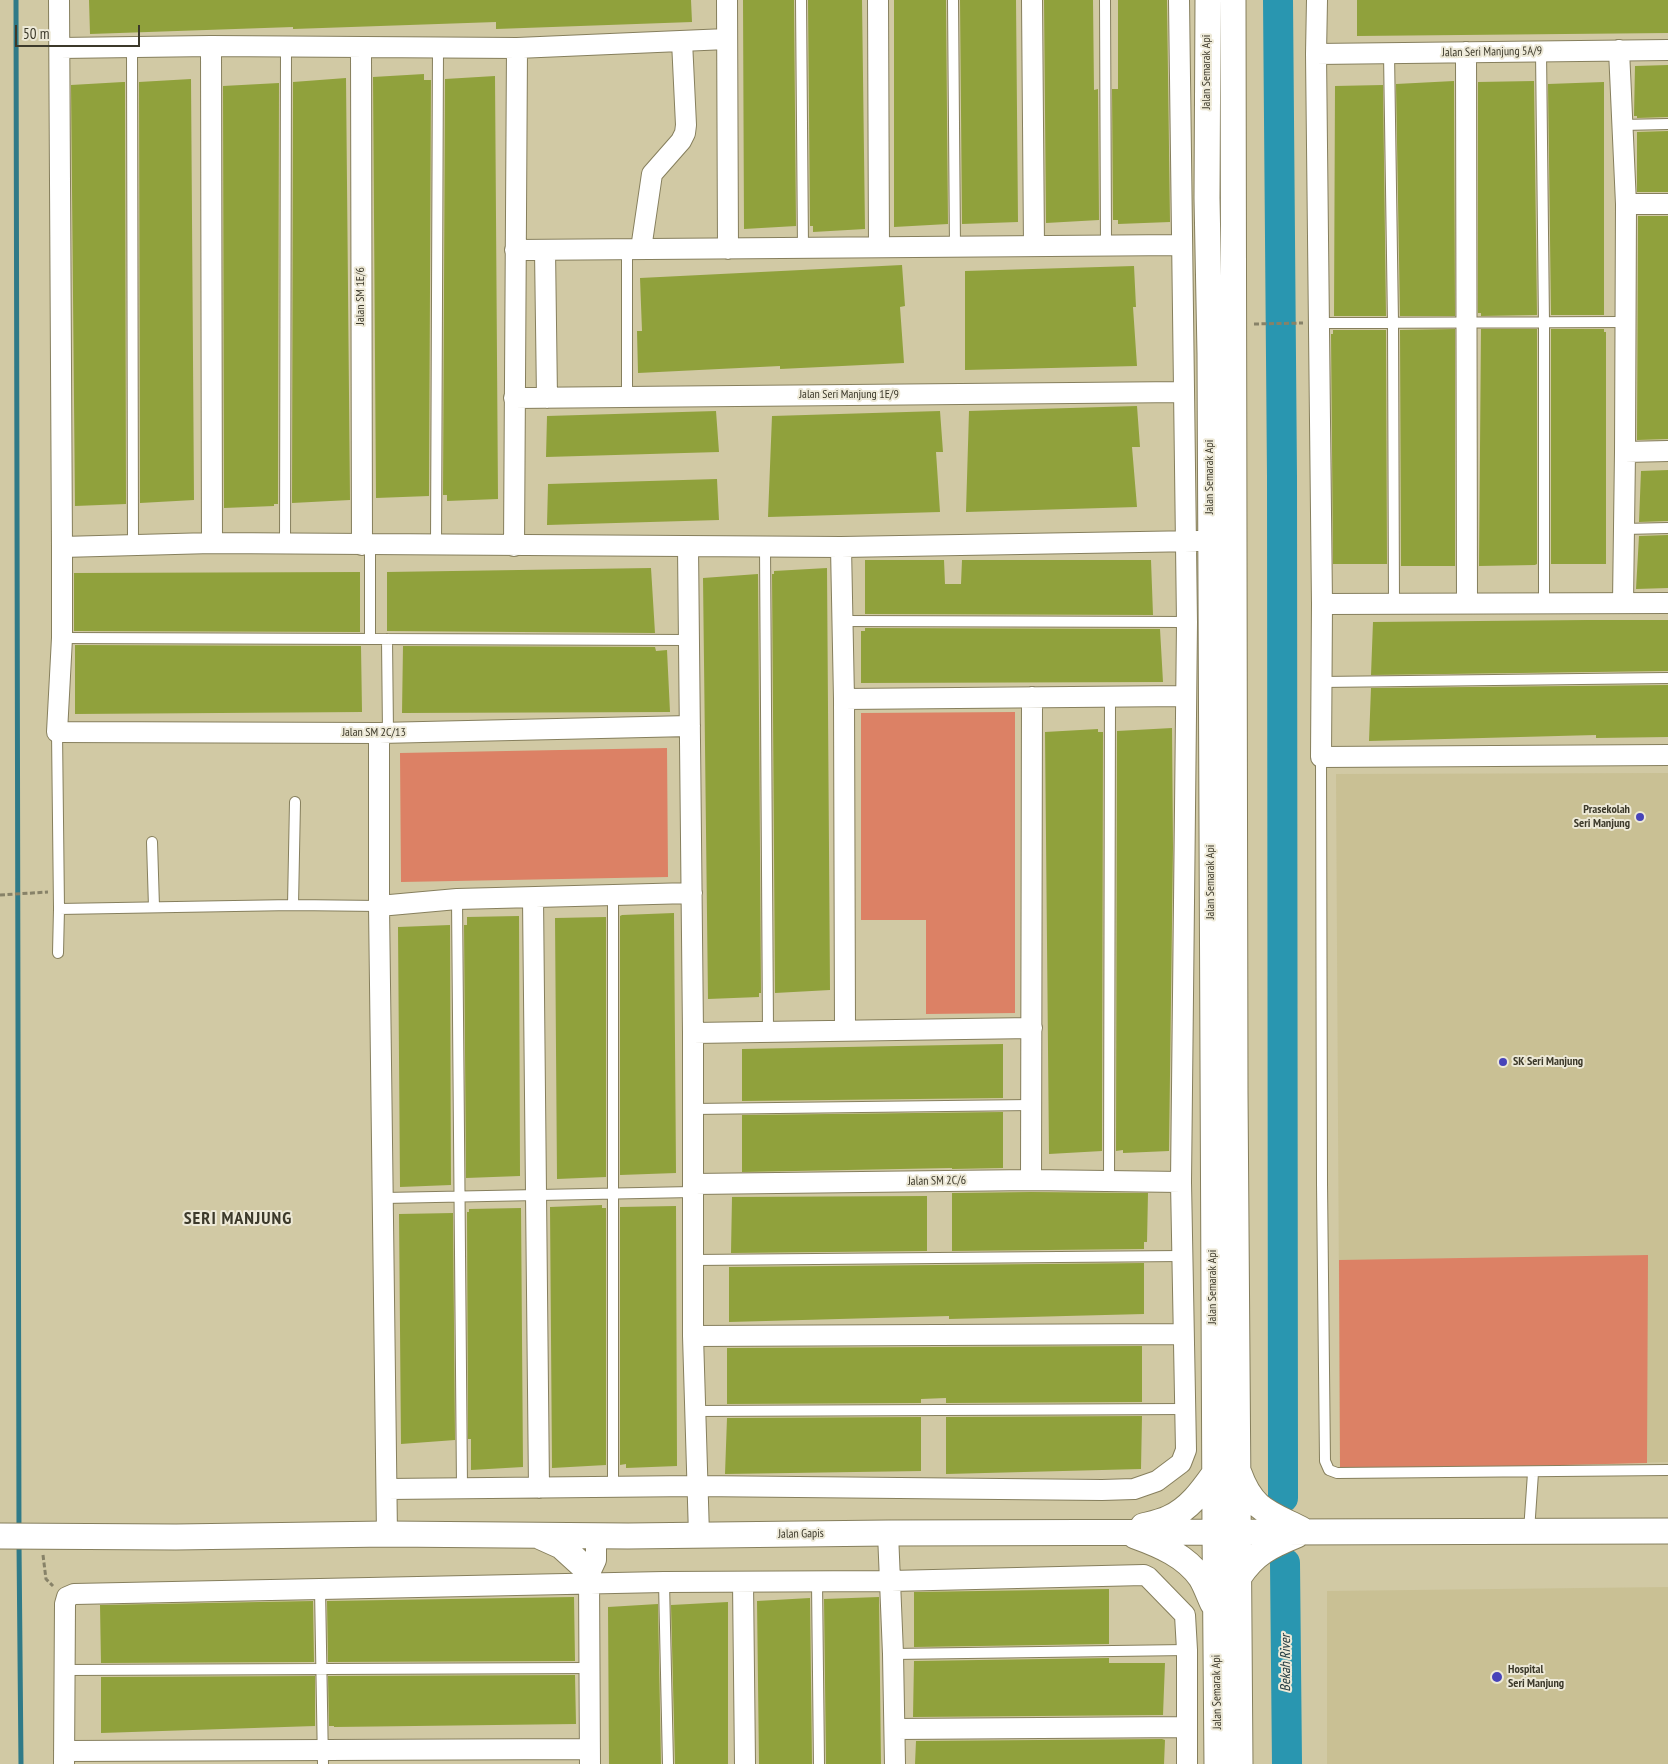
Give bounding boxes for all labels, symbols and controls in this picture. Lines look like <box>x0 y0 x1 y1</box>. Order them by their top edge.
scale bar <box>18 15 142 47</box>
text: 50 m <box>23 24 49 43</box>
street label: Jalan Semarak Api <box>1200 35 1214 109</box>
street label: Jalan Seri Manjung 5A/9 <box>1442 44 1542 60</box>
street label: Jalan SM 1E/6 <box>354 267 368 325</box>
street label: Jalan Seri Manjung 1E/9 <box>799 388 899 402</box>
street label: Jalan Semarak Api <box>1203 440 1217 514</box>
street label: Jalan SM 2C/13 <box>342 726 406 740</box>
place label: Prasekolah Seri Manjung <box>1574 803 1630 831</box>
marker: Prasekolah Seri Manjung <box>1634 811 1646 823</box>
street label: Jalan Semarak Api <box>1204 845 1218 919</box>
place label: SK Seri Manjung <box>1513 1055 1583 1069</box>
marker: SK Seri Manjung <box>1497 1056 1509 1068</box>
street label: Jalan SM 2C/6 <box>908 1173 966 1189</box>
district label: SERI MANJUNG <box>182 1208 294 1230</box>
street label: Jalan Semarak Api <box>1206 1250 1220 1324</box>
street label: Jalan Gapis <box>778 1526 824 1542</box>
water label: Bekah River <box>1278 1634 1294 1692</box>
street label: Jalan Semarak Api <box>1209 1655 1225 1729</box>
place label: Hospital Seri Manjung <box>1508 1663 1564 1691</box>
marker: Hospital Seri Manjung <box>1490 1670 1504 1684</box>

